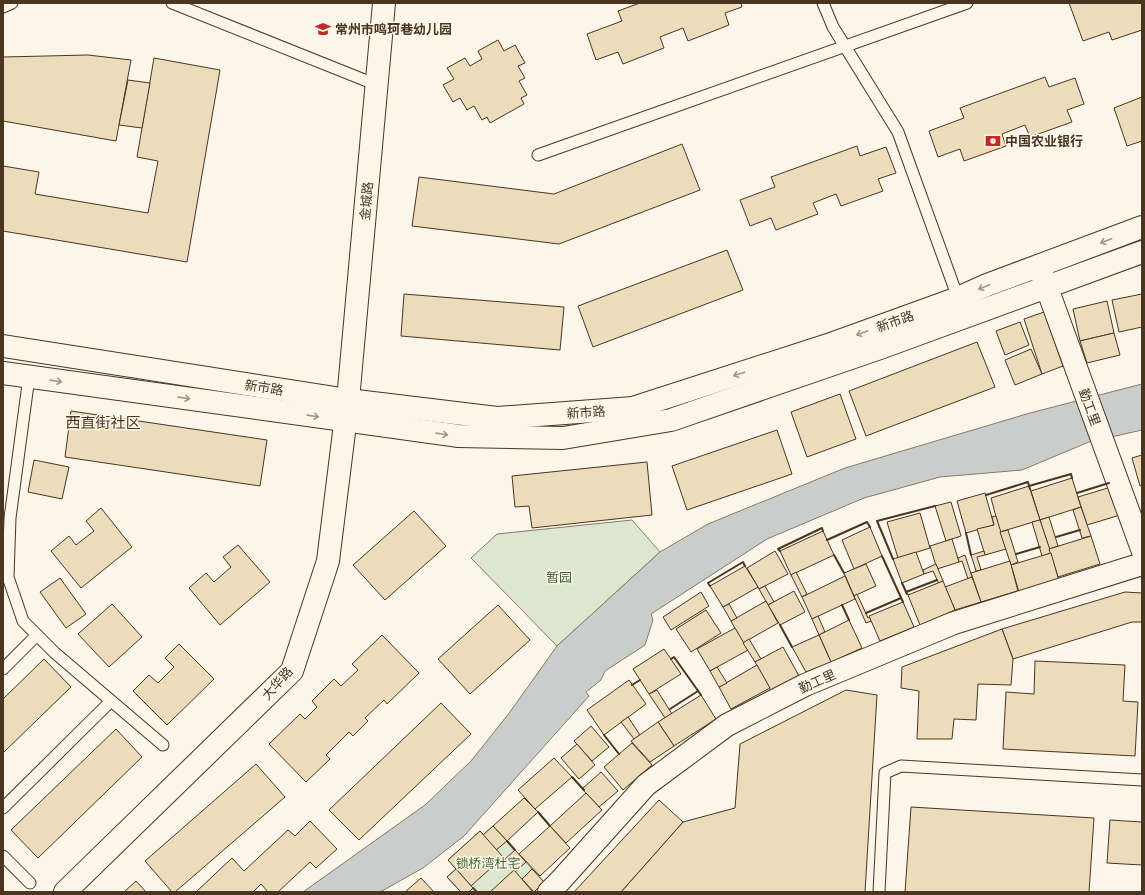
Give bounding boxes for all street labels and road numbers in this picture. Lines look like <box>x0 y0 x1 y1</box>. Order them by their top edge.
street label: 金城路 <box>356 181 377 221</box>
street label: 新市路 <box>874 307 916 336</box>
street label: 新市路 <box>243 376 285 399</box>
street label: 勤工里 <box>1075 386 1104 428</box>
street label: 新市路 <box>566 403 606 422</box>
street label: 大华路 <box>258 663 297 704</box>
street label: 勤工里 <box>796 666 838 697</box>

